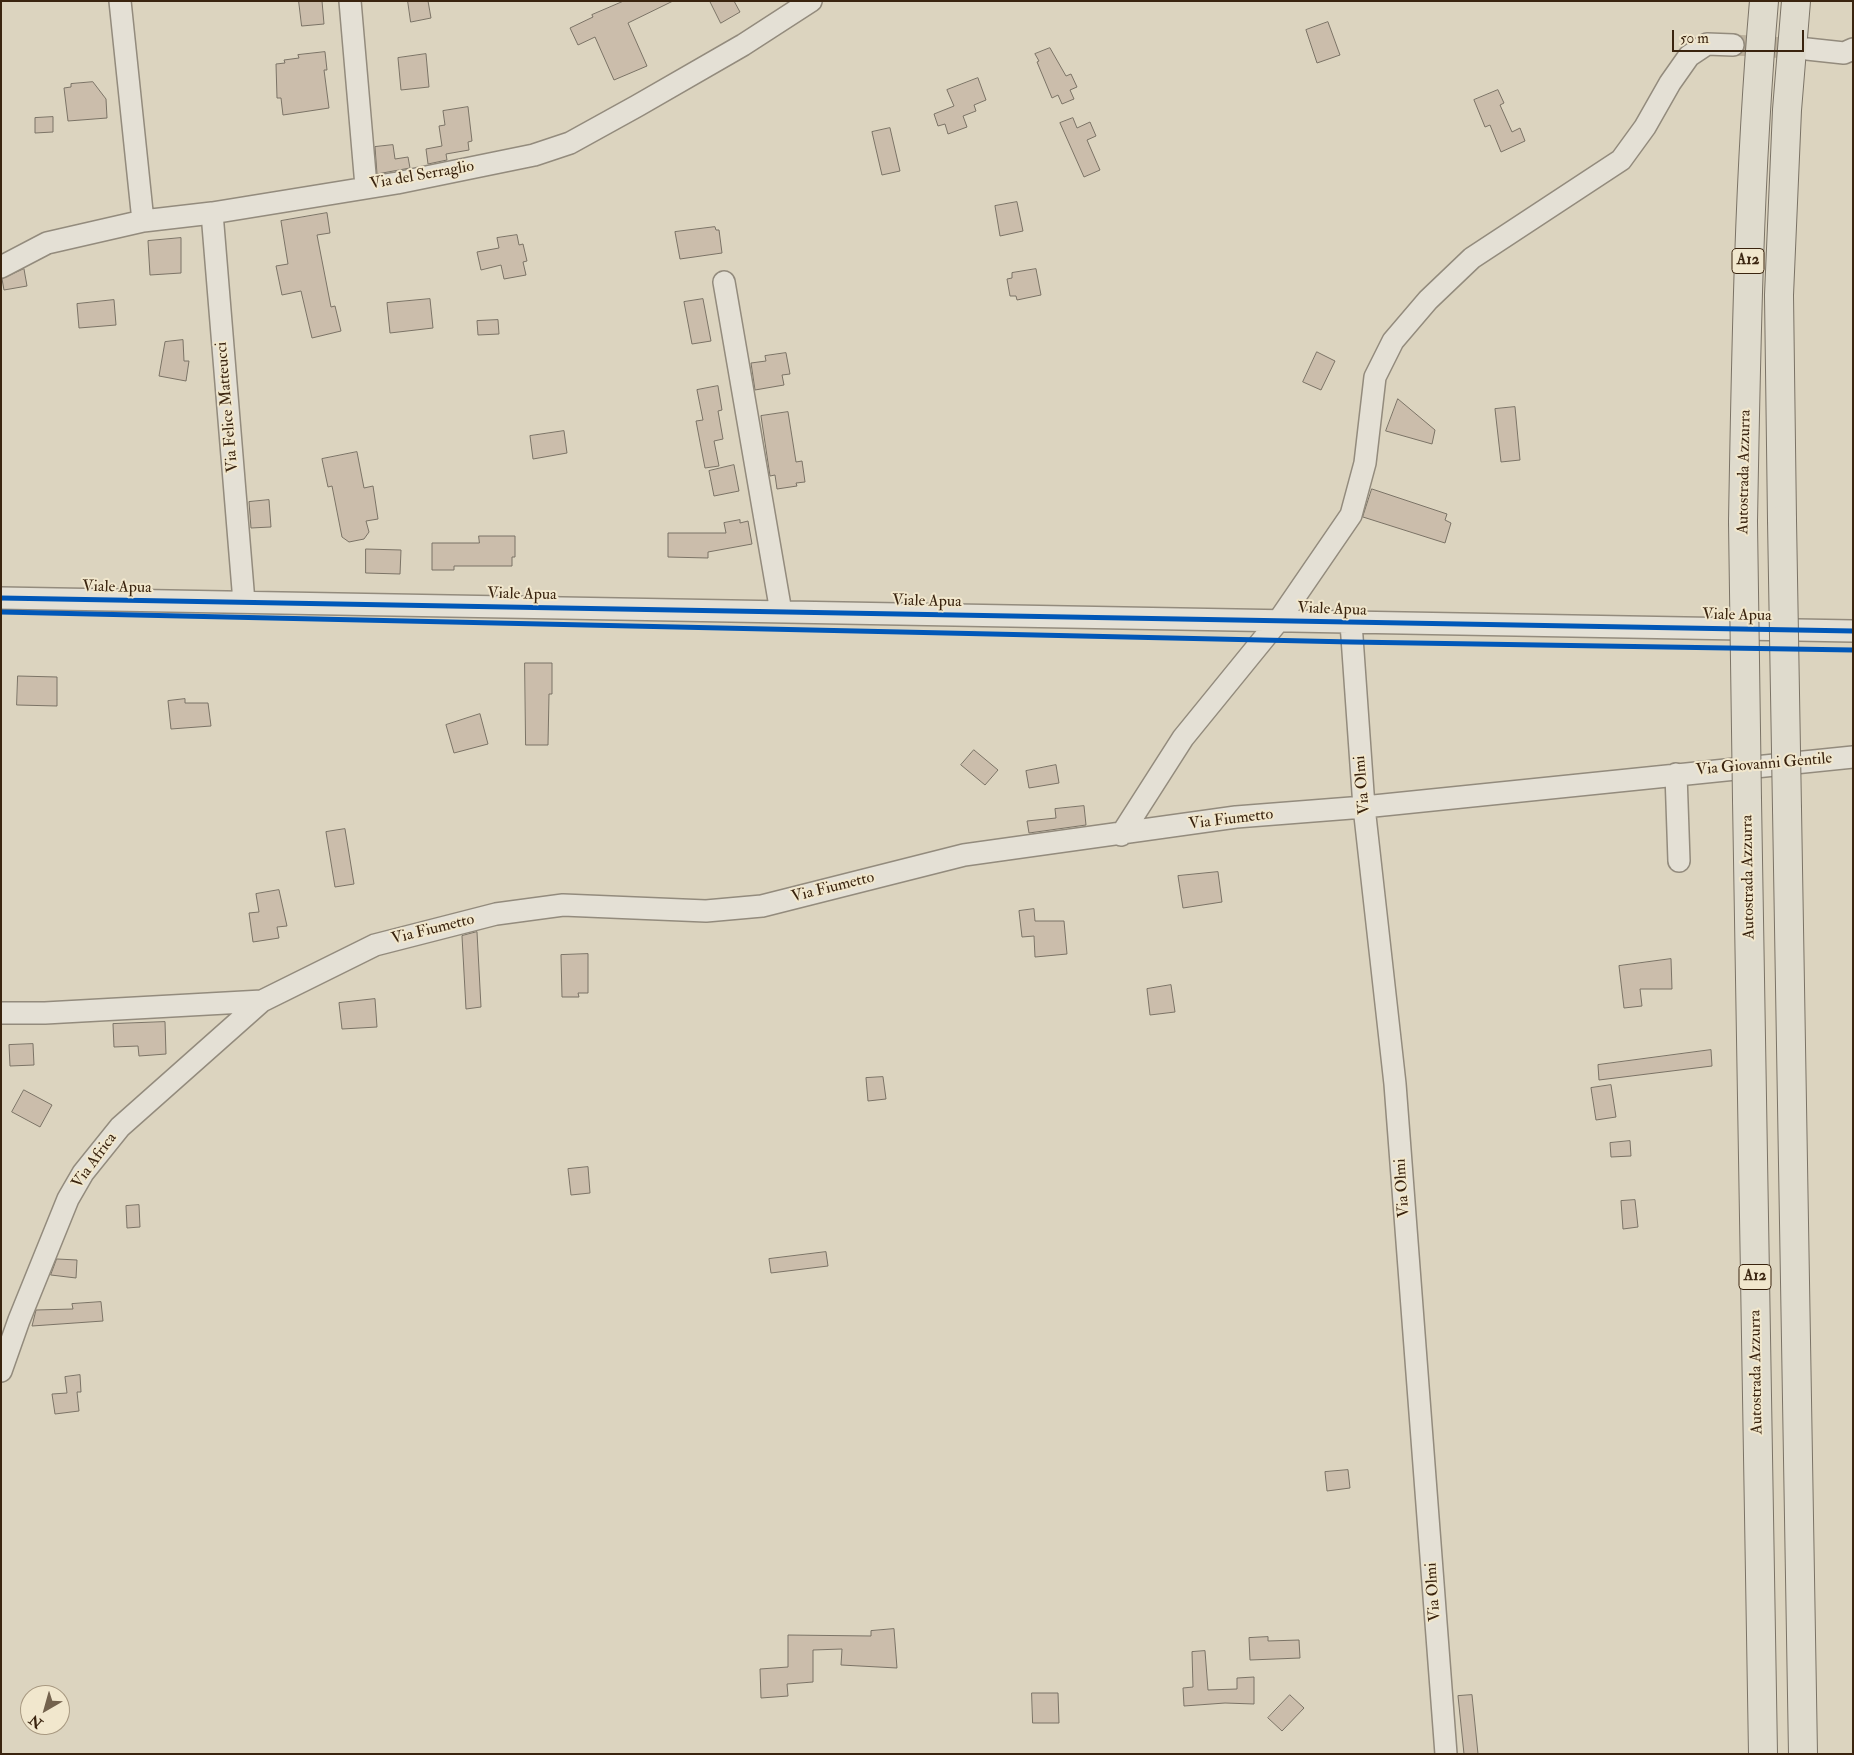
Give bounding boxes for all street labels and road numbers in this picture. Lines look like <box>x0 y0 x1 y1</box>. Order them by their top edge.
street label: Via del Serraglio <box>368 157 476 195</box>
road number: A12 <box>1732 248 1764 274</box>
street label: Via Felice Matteucci <box>213 341 243 473</box>
street label: Autostrada Azzurra <box>1734 410 1756 534</box>
street label: Viale Apua <box>82 578 152 598</box>
street label: Viale Apua <box>487 585 557 605</box>
street label: Viale Apua <box>892 592 962 612</box>
street label: Viale Apua <box>1297 599 1367 621</box>
street label: Viale Apua <box>1702 606 1772 626</box>
street label: Via Giovanni Gentile <box>1695 749 1833 781</box>
street label: Via Olmi <box>1351 755 1375 815</box>
street label: Via Fiumetto <box>1188 805 1274 835</box>
street label: Autostrada Azzurra <box>1738 815 1760 939</box>
street label: Via Fiumetto <box>789 868 877 908</box>
street label: Via Fiumetto <box>389 910 477 950</box>
street label: Via Africa <box>68 1129 122 1193</box>
street label: Via Olmi <box>1391 1158 1415 1218</box>
road number: A12 <box>1739 1264 1771 1290</box>
street label: Autostrada Azzurra <box>1746 1310 1768 1434</box>
street label: Via Olmi <box>1422 1562 1446 1622</box>

